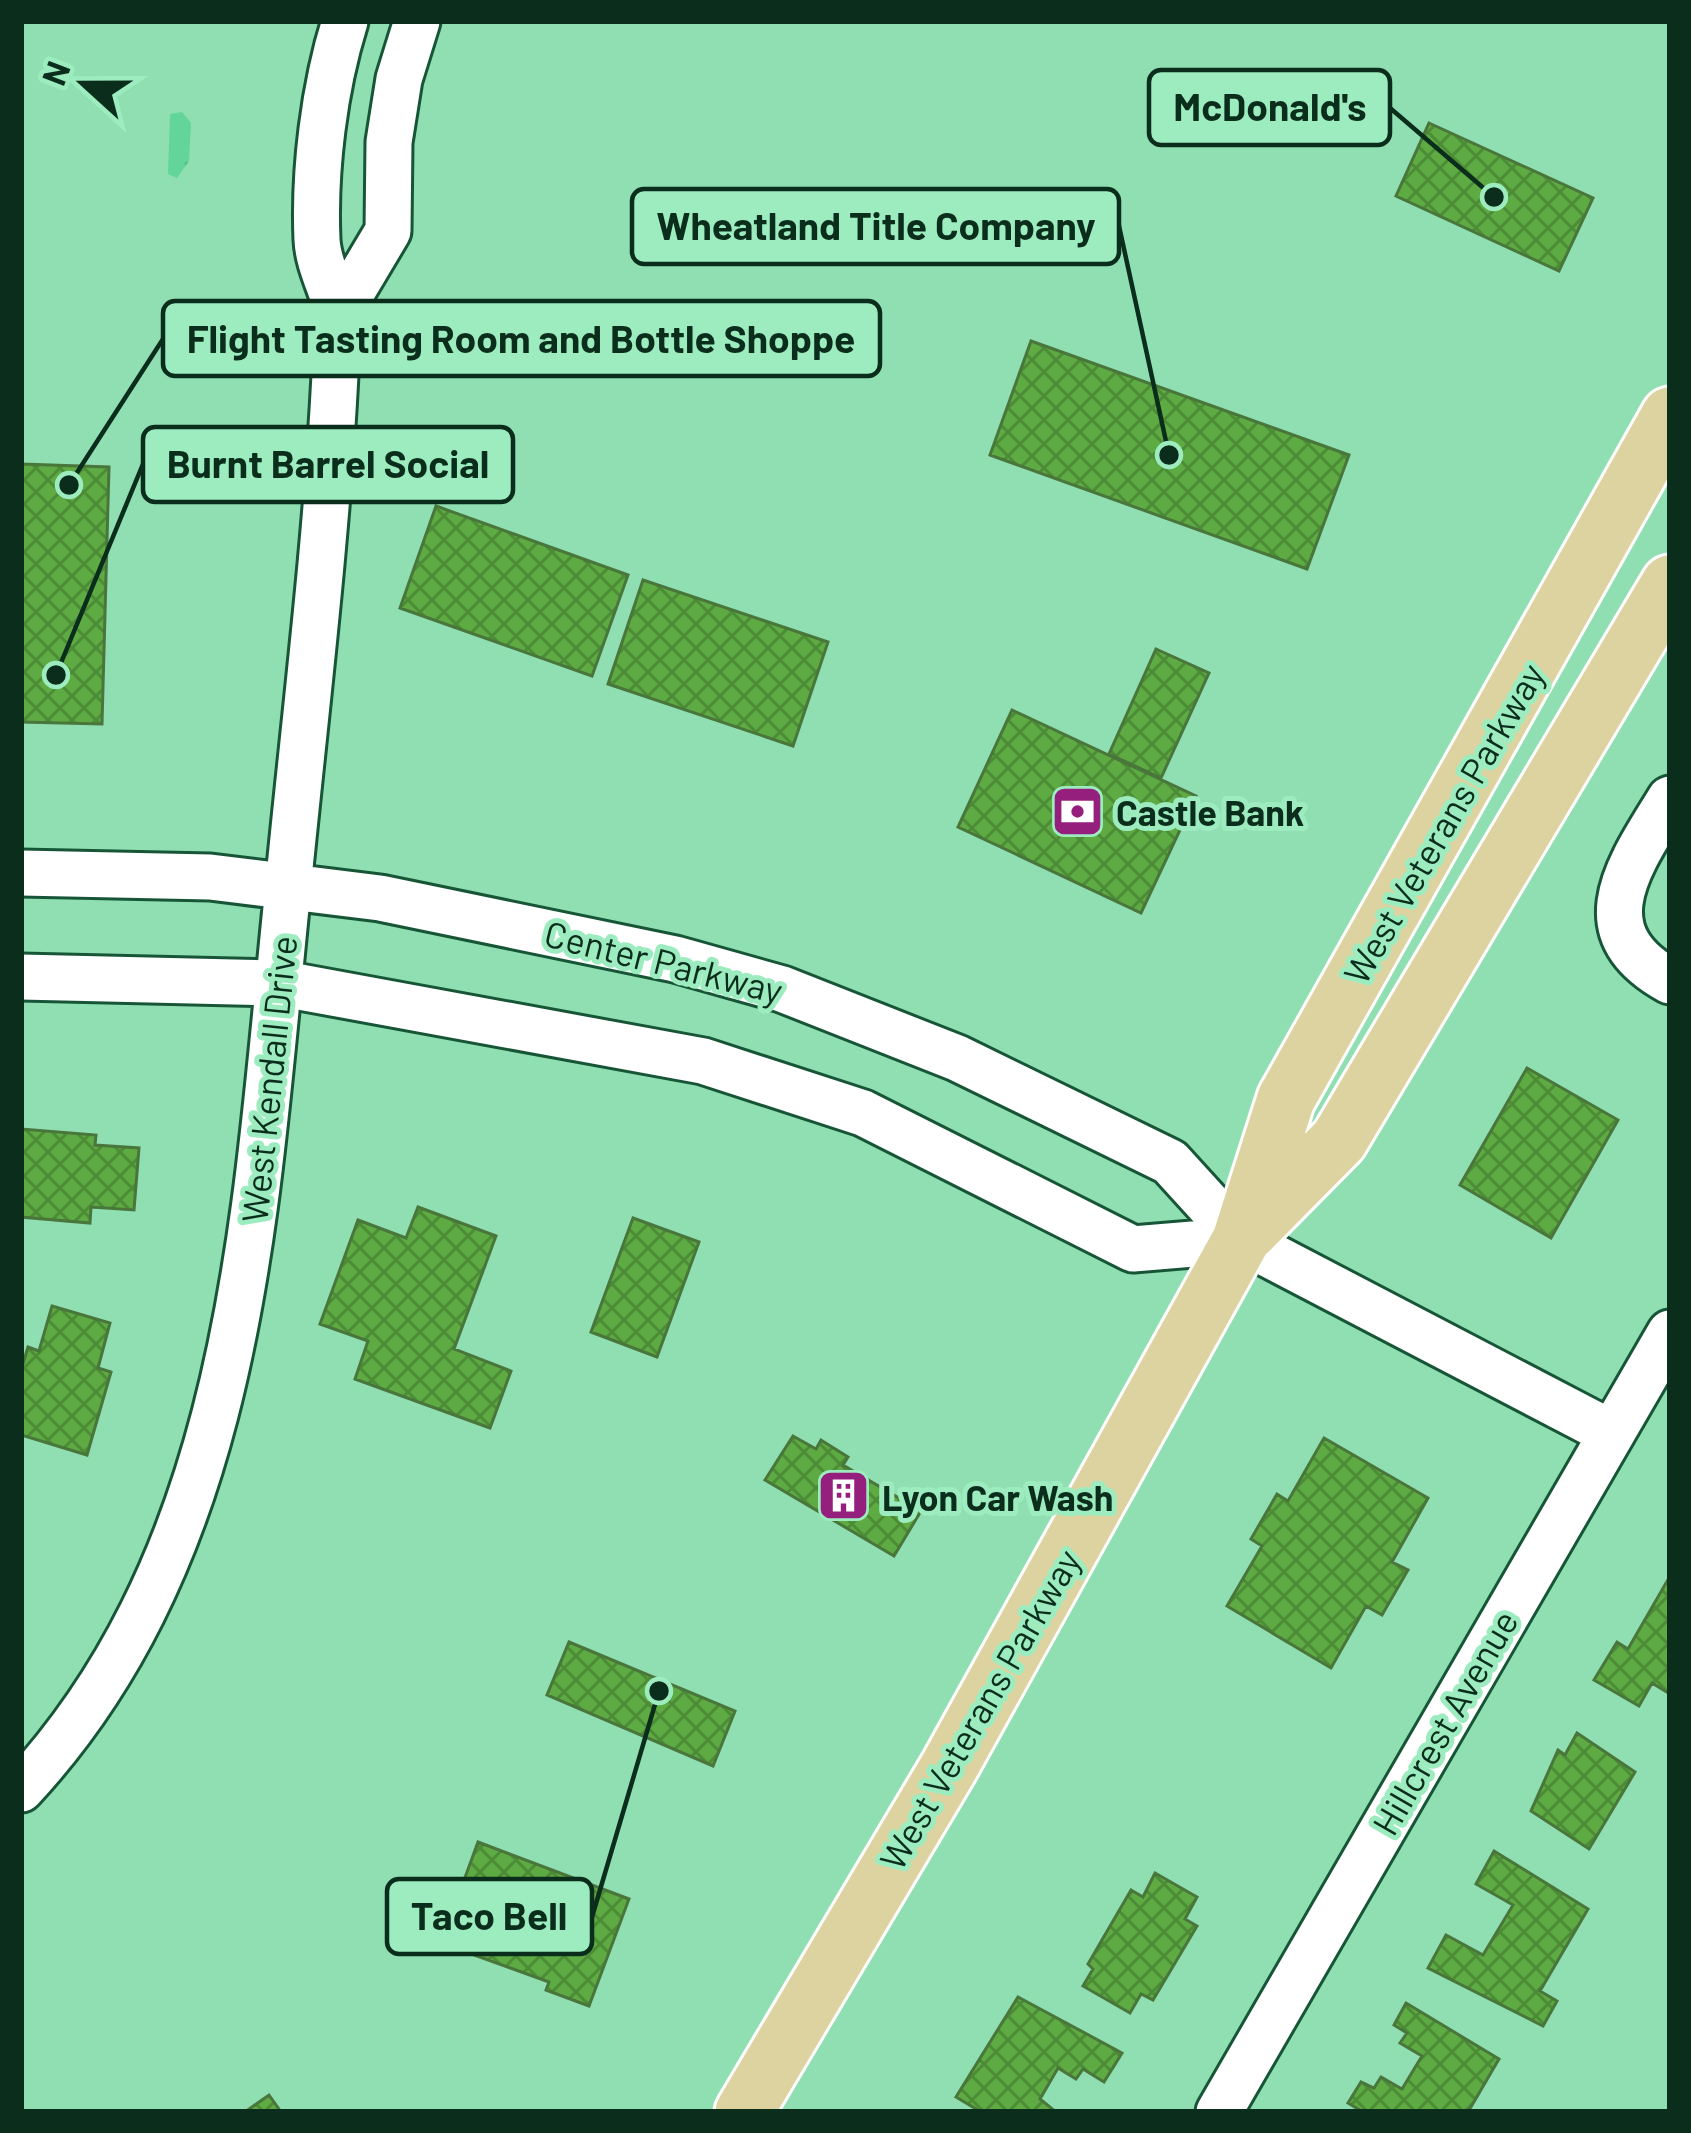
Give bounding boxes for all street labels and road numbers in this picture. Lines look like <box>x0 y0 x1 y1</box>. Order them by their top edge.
street label: West Veterans Parkway <box>1334 655 1552 991</box>
street label: Center Parkway <box>541 911 787 1011</box>
street label: West Kendall Drive <box>232 933 304 1225</box>
street label: West Veterans Parkway <box>870 1541 1088 1877</box>
street label: Hillcrest Avenue <box>1362 1602 1526 1842</box>

